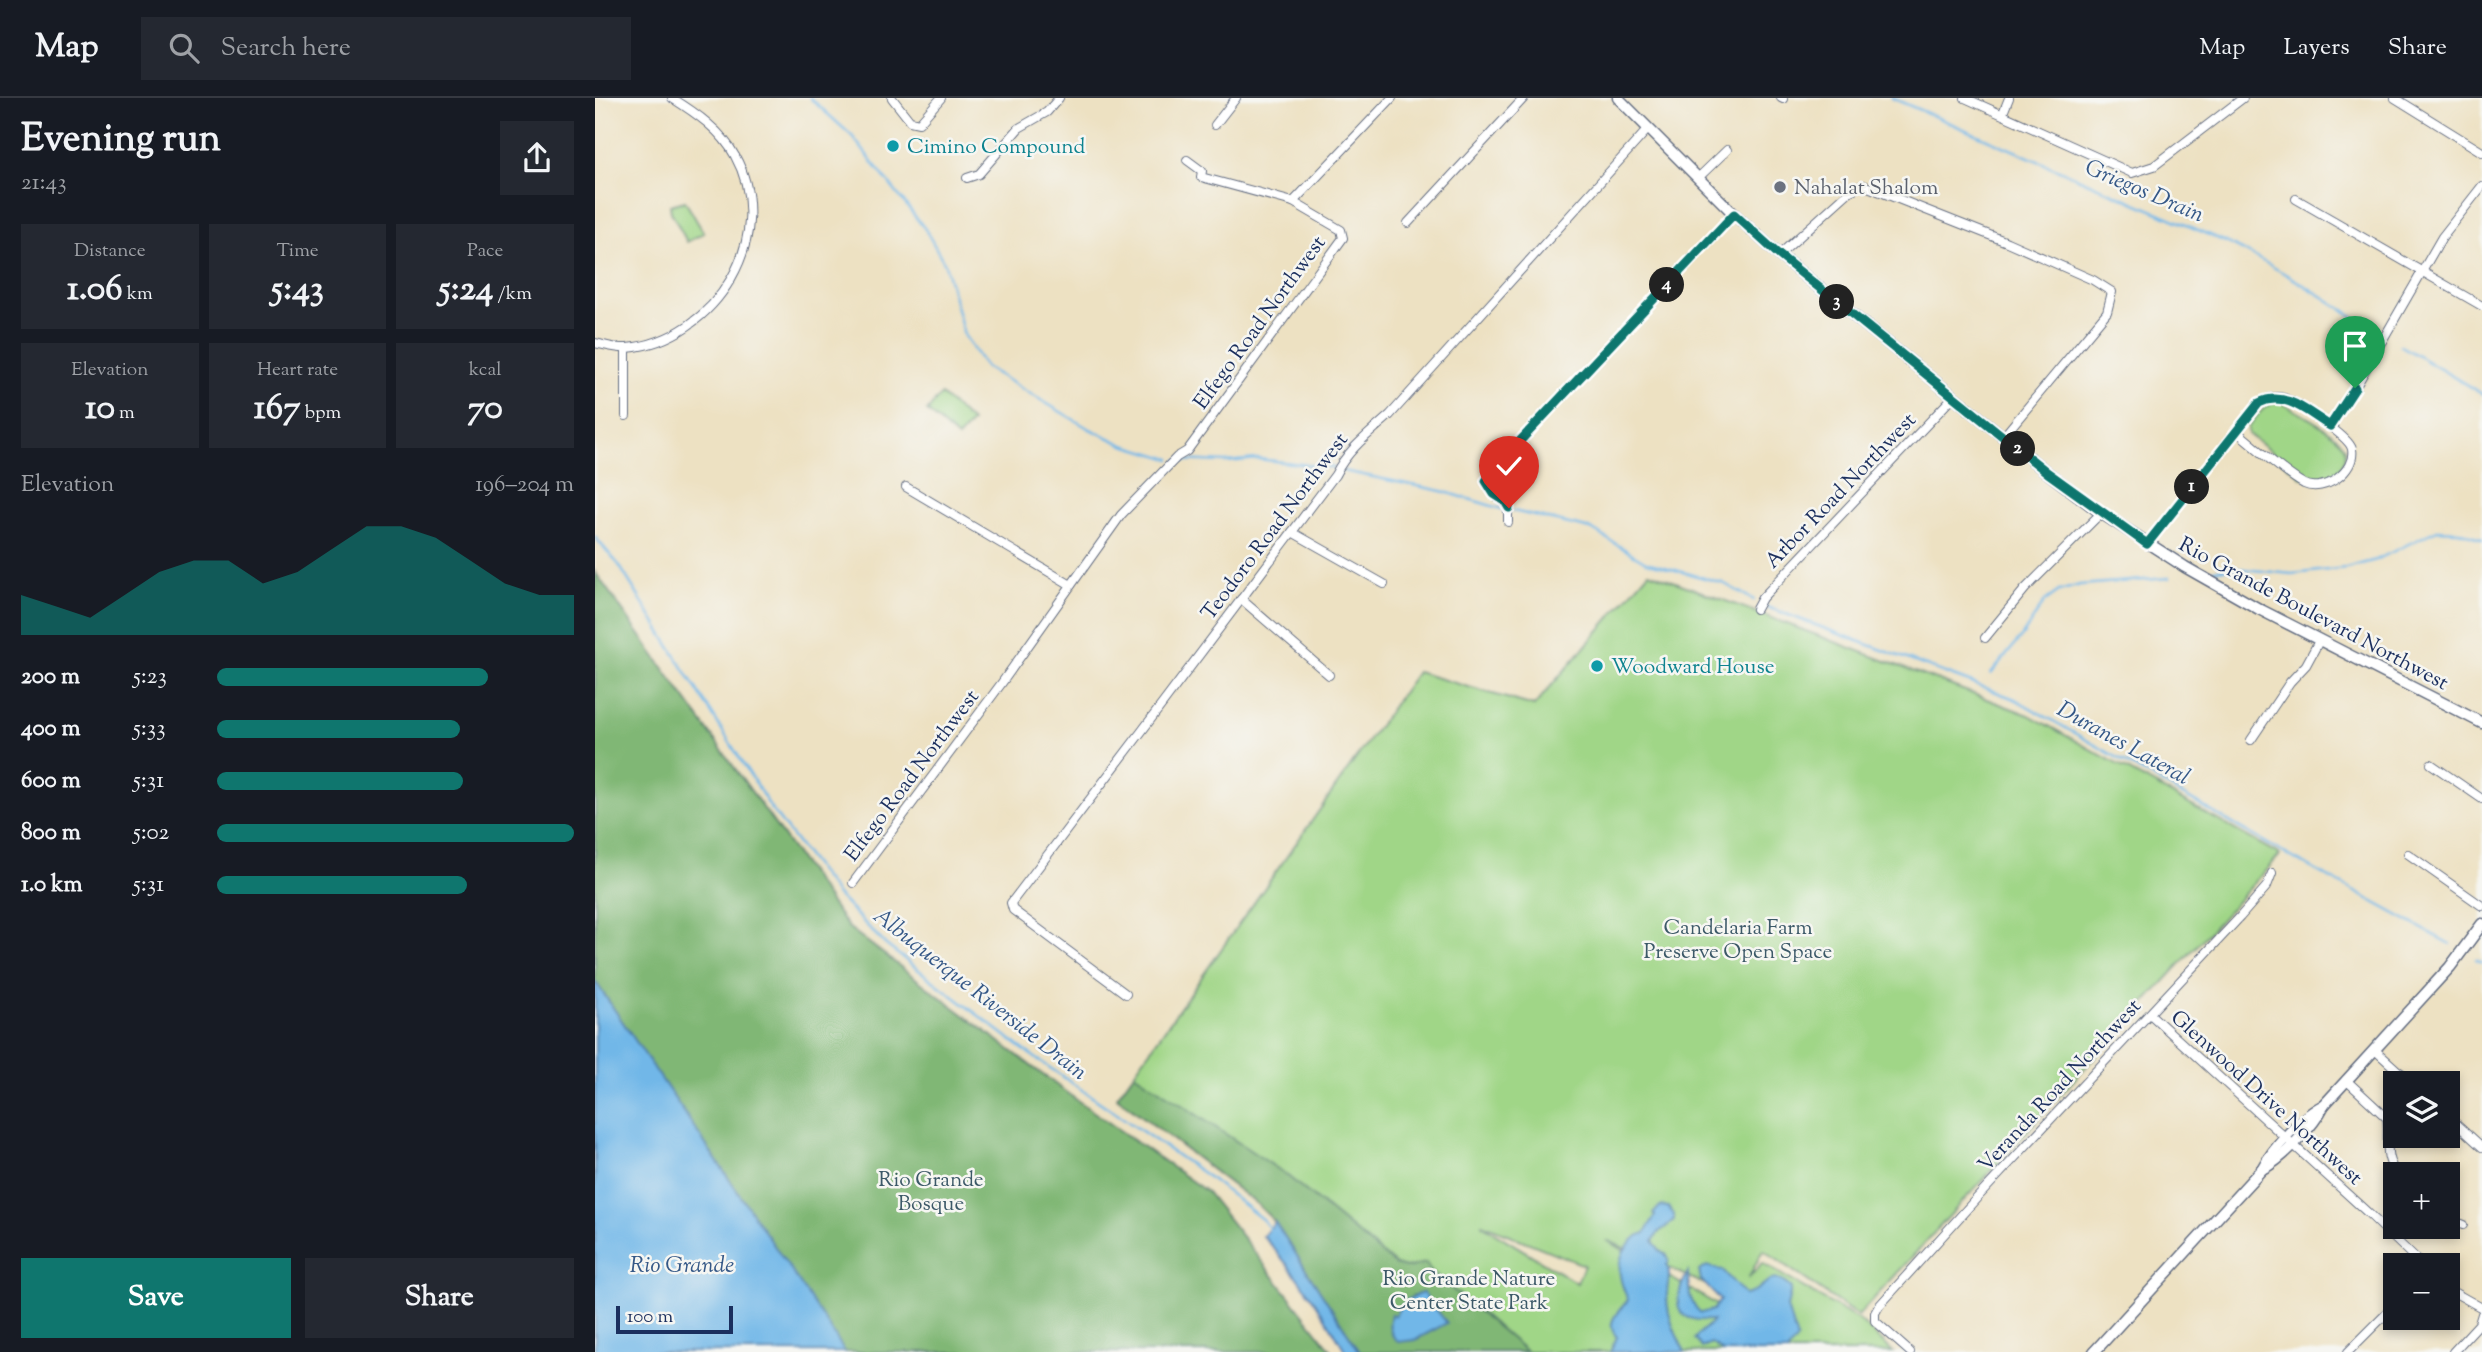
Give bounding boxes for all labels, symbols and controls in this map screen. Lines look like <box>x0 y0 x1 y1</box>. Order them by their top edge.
search box <box>141 17 631 80</box>
text: Map <box>35 24 99 72</box>
icon: search <box>165 29 203 67</box>
text: Search here <box>221 30 351 67</box>
text: Map <box>2199 31 2245 65</box>
text: Layers <box>2283 31 2350 65</box>
text: Share <box>2388 31 2447 65</box>
text: Evening run <box>21 114 221 168</box>
button: share <box>500 121 574 195</box>
place label: Cimino Compound <box>907 133 1086 163</box>
marker: Cimino Compound <box>885 138 901 154</box>
water label: Griegos Drain <box>2079 152 2209 232</box>
text: 21:43 <box>21 167 66 200</box>
place label: Nahalat Shalom <box>1794 174 1938 204</box>
marker: Nahalat Shalom <box>1772 179 1788 195</box>
street label: Elfego Road Northwest <box>1187 230 1334 416</box>
text: Distance <box>74 238 146 265</box>
text: Time <box>276 238 319 265</box>
text: Pace <box>467 238 503 265</box>
text: 1.06 <box>67 265 123 316</box>
text: 5:43 <box>271 265 324 316</box>
text: 5:24 <box>438 265 494 316</box>
pin: 4 <box>1649 268 1685 302</box>
text: 4 <box>1662 271 1671 298</box>
text: km <box>123 281 153 308</box>
text: /km <box>494 281 532 308</box>
pin: 3 <box>1819 284 1855 320</box>
text: 3 <box>1833 288 1840 315</box>
pin <box>2325 316 2385 388</box>
icon: arrive <box>2336 327 2374 365</box>
text: Elevation <box>71 357 148 384</box>
text: Heart rate <box>257 357 338 384</box>
text: kcal <box>469 357 501 384</box>
text: 10 <box>85 384 115 435</box>
text: 167 <box>254 384 301 435</box>
text: 70 <box>467 384 503 435</box>
text: m <box>115 400 135 427</box>
text: bpm <box>301 400 341 427</box>
street label: Arbor Road Northwest <box>1759 407 1924 576</box>
street label: Teodoro Road Northwest <box>1195 427 1356 627</box>
pin: 2 <box>2001 432 2035 466</box>
text: 2 <box>2013 435 2022 462</box>
pin <box>1479 436 1539 508</box>
icon: check <box>1490 447 1528 485</box>
text: Elevation <box>21 469 114 502</box>
text: 196–204 m <box>475 469 574 502</box>
pin: 1 <box>2175 470 2209 504</box>
text: 1 <box>2188 473 2195 500</box>
street label: Rio Grande Boulevard Northwest <box>2173 531 2453 699</box>
place label: Woodward House <box>1611 653 1774 683</box>
marker: Woodward House <box>1589 658 1605 674</box>
text: 200 m <box>21 661 80 694</box>
text: 5:23 <box>133 661 167 694</box>
street label: Elfego Road Northwest <box>838 684 987 868</box>
water label: Duranes Lateral <box>2050 694 2195 794</box>
text: 400 m <box>21 713 81 746</box>
text: 5:33 <box>133 713 165 746</box>
text: 600 m <box>21 765 81 798</box>
text: 5:31 <box>133 765 164 798</box>
text: 800 m <box>21 817 81 850</box>
text: 5:02 <box>133 817 169 850</box>
text: 1.0 km <box>21 869 83 902</box>
text: 5:31 <box>133 869 164 902</box>
water label: Albuquerque Riverside Drain <box>865 901 1094 1089</box>
park label: Candelaria Farm Preserve Open Space <box>1644 914 1832 968</box>
street label: Veranda Road Northwest <box>1972 993 2149 1180</box>
street label: Glenwood Drive Northwest <box>2163 1004 2368 1193</box>
map controls <box>2383 1071 2460 1330</box>
button: layers <box>2383 1071 2460 1148</box>
button: + <box>2383 1162 2460 1239</box>
park label: Rio Grande Bosque <box>878 1166 984 1220</box>
water label: Rio Grande <box>630 1250 734 1283</box>
button: − <box>2383 1253 2460 1330</box>
button: Save <box>21 1258 291 1338</box>
button: Share <box>305 1258 574 1338</box>
park label: Rio Grande Nature Center State Park <box>1383 1265 1555 1319</box>
scale bar <box>616 1303 733 1335</box>
text: 100 m <box>627 1304 673 1331</box>

